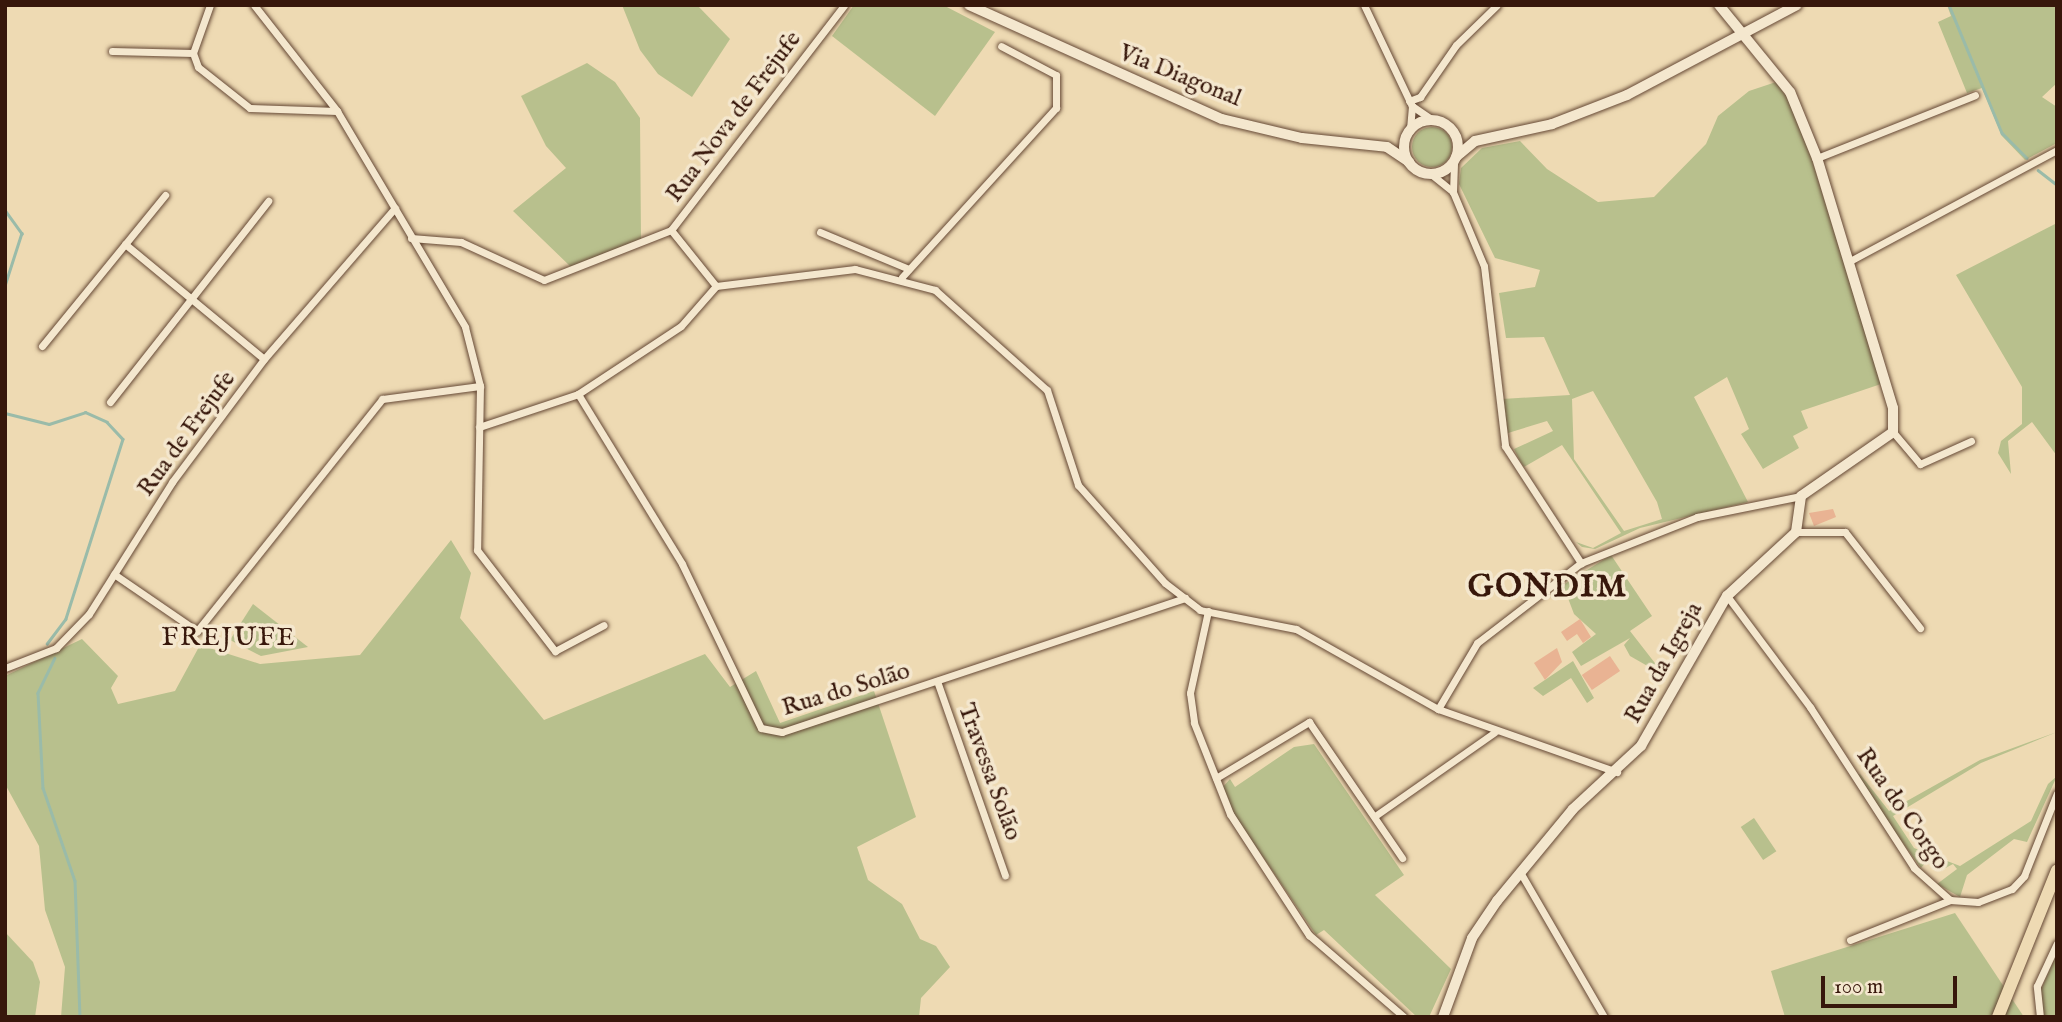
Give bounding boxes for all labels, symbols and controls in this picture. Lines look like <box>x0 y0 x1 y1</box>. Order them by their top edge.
street label: Rua Nova de Frejufe <box>660 26 808 208</box>
street label: Via Diagonal <box>1115 38 1245 114</box>
street label: Rua de Frejufe <box>132 366 242 502</box>
district label: GONDIM <box>1469 569 1627 607</box>
street label: Rua da Igreja <box>1619 597 1709 729</box>
district label: FREJUFE <box>162 622 296 654</box>
street label: Rua do Solão <box>779 657 913 723</box>
street label: Travessa Solão <box>951 700 1027 844</box>
street label: Rua do Corgo <box>1850 743 1954 875</box>
scale bar <box>1824 962 1960 1006</box>
text: 100 m <box>1834 974 1883 1001</box>

